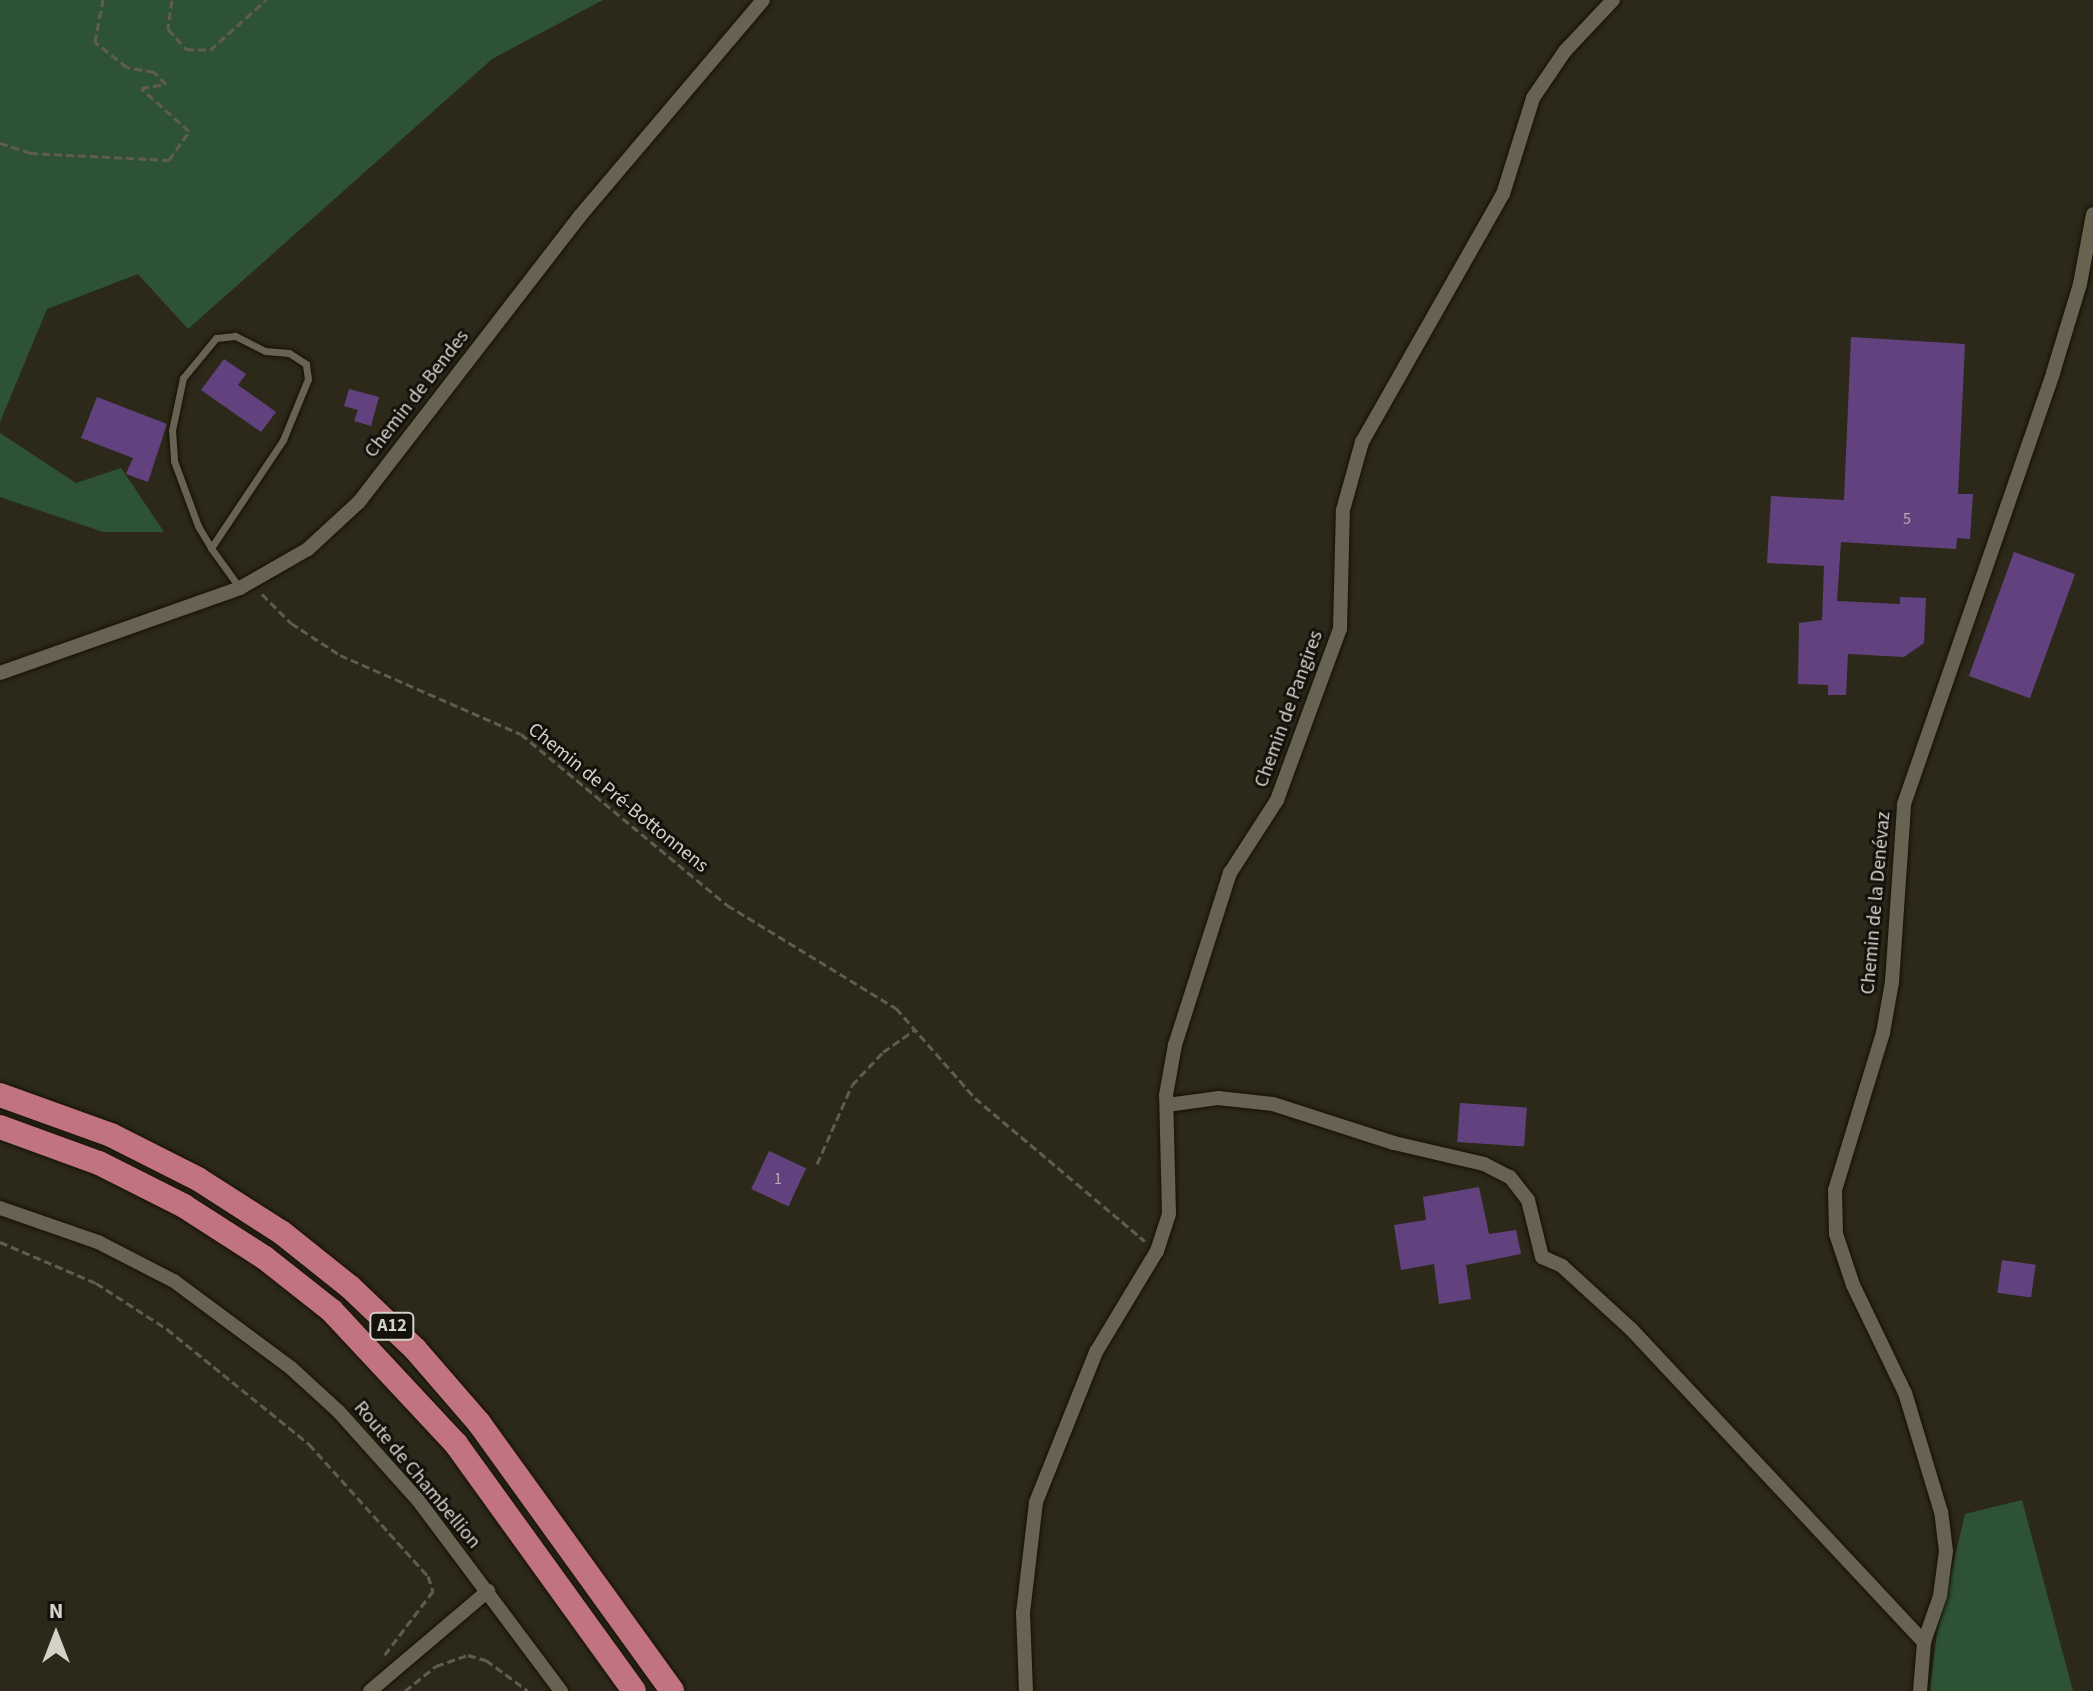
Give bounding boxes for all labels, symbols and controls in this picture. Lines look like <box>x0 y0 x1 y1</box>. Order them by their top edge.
street label: Chemin de Bendes <box>360 325 474 463</box>
house number: 5 <box>1903 509 1911 529</box>
street label: Chemin de Pangires <box>1249 627 1329 791</box>
street label: Chemin de Pré-Bottonnens <box>523 718 713 878</box>
street label: Chemin de la Denévaz <box>1856 811 1896 995</box>
house number: 1 <box>774 1169 782 1189</box>
road number: A12 <box>368 1312 416 1340</box>
street label: Route de Chambellion <box>348 1396 486 1554</box>
north arrow <box>16 1595 96 1675</box>
text: N <box>49 1595 63 1627</box>

